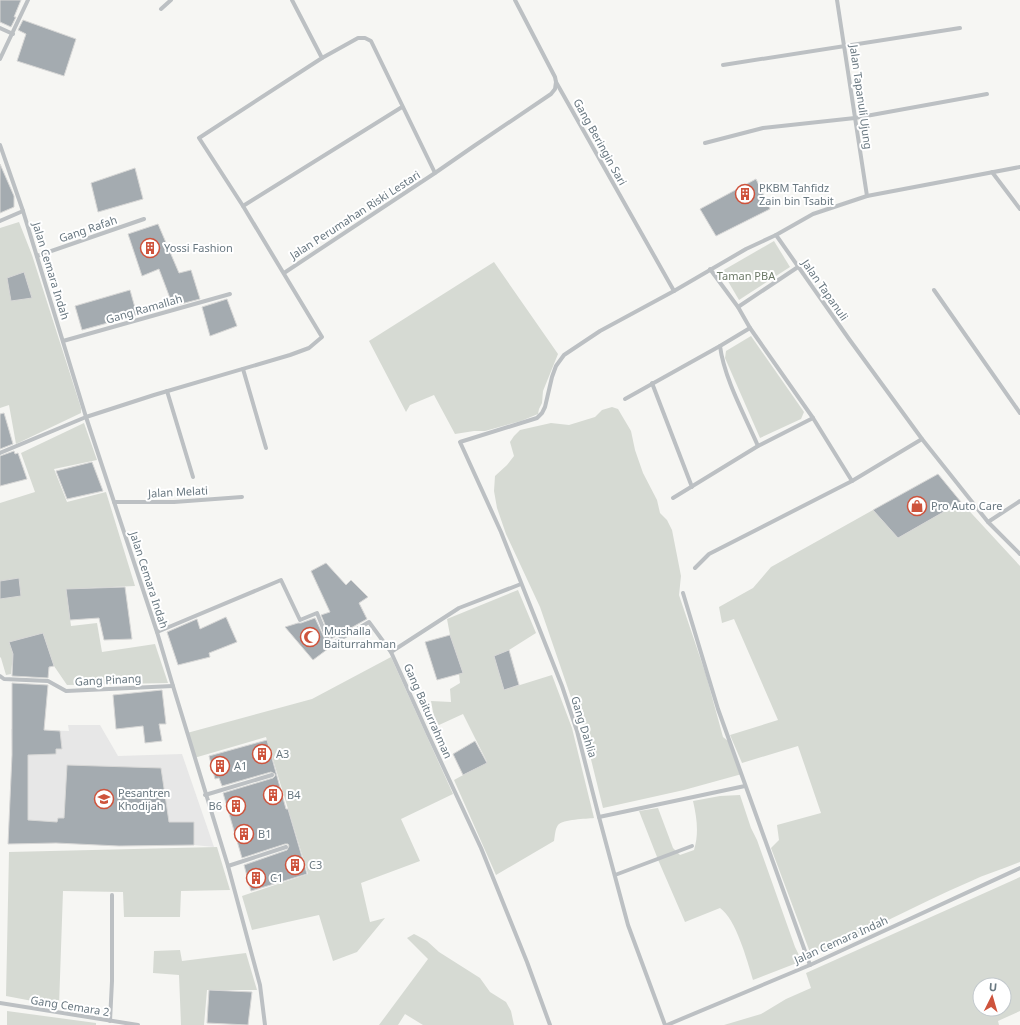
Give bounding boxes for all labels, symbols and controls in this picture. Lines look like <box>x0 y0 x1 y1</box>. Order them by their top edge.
street label: Jalan Tapanuli Ujung <box>847 43 876 150</box>
street label: Gang Beringin Sari <box>570 96 631 188</box>
street label: Jalan Perumahan Riski Lestari <box>286 167 423 263</box>
place label: PKBM Tahfidz Zain bin Tsabit <box>759 180 834 208</box>
building icon: PKBM Tahfidz Zain bin Tsabit <box>734 183 756 205</box>
street label: Gang Rafah <box>57 212 119 245</box>
street label: Jalan Cemara Indah <box>29 219 73 321</box>
building icon: Yossi Fashion <box>139 237 161 259</box>
place label: Yossi Fashion <box>164 240 233 255</box>
street label: Jalan Tapanuli <box>798 255 852 323</box>
park label: Taman PBA <box>717 268 776 283</box>
street label: Gang Ramallah <box>104 290 184 327</box>
street label: Jalan Melati <box>147 482 208 501</box>
shop icon: Pro Auto Care <box>906 495 928 517</box>
place label: Pro Auto Care <box>931 498 1002 513</box>
street label: Jalan Cemara Indah <box>126 529 172 630</box>
place label: Mushalla Baiturrahman <box>324 623 396 651</box>
mosque icon: Mushalla Baiturrahman <box>299 626 321 648</box>
street label: Gang Baiturrahman <box>401 661 456 761</box>
street label: Gang Pinang <box>74 670 142 689</box>
street label: Gang Dahlia <box>568 694 601 759</box>
building icon: A3 <box>251 743 273 765</box>
place label: A3 <box>276 746 289 761</box>
building icon: A1 <box>209 755 231 777</box>
place label: A1 <box>234 758 247 773</box>
building icon: B4 <box>262 784 284 806</box>
place label: Pesantren Khodijah <box>118 785 170 813</box>
place label: B4 <box>287 787 301 802</box>
school or university icon: Pesantren Khodijah <box>93 788 115 810</box>
building icon: B6 <box>225 795 247 817</box>
place label: B6 <box>209 798 222 813</box>
building icon: B1 <box>233 823 255 845</box>
place label: B1 <box>258 826 271 841</box>
building icon: C3 <box>284 854 306 876</box>
place label: C3 <box>309 857 322 872</box>
building icon: C1 <box>245 867 267 889</box>
place label: C1 <box>270 870 283 885</box>
street label: Jalan Cemara Indah <box>791 912 890 967</box>
north arrow <box>972 977 1012 1017</box>
text: U <box>988 979 998 994</box>
street label: Gang Cemara 2 <box>29 992 111 1019</box>

